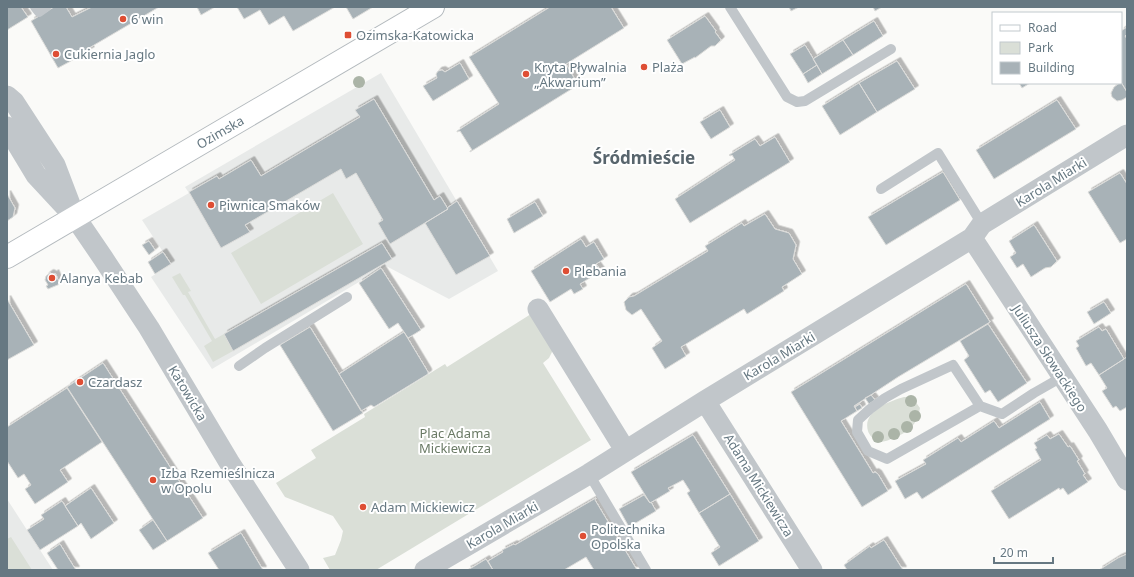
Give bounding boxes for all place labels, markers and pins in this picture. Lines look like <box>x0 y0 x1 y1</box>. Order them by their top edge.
place label: 6 win <box>131 10 163 28</box>
marker: 6 win <box>118 14 128 24</box>
place label: Ozimska-Katowicka <box>356 26 474 44</box>
marker: Ozimska-Katowicka <box>343 30 353 40</box>
place label: Cukiernia Jaglo <box>64 45 155 63</box>
marker: Cukiernia Jaglo <box>51 49 61 59</box>
place label: Kryta Pływalnia „Akwarium” <box>534 58 627 91</box>
place label: Plaża <box>652 58 684 76</box>
marker: Plaża <box>639 62 649 72</box>
marker: Kryta Pływalnia „Akwarium” <box>521 69 531 79</box>
place label: Piwnica Smaków <box>219 196 321 214</box>
marker: Piwnica Smaków <box>206 200 216 210</box>
place label: Plebania <box>574 262 627 280</box>
marker: Plebania <box>561 266 571 276</box>
place label: Alanya Kebab <box>60 269 143 287</box>
marker: Alanya Kebab <box>47 273 57 283</box>
place label: Czardasz <box>88 373 142 391</box>
marker: Czardasz <box>75 377 85 387</box>
place label: Izba Rzemieślnicza w Opolu <box>161 464 275 497</box>
marker: Izba Rzemieślnicza w Opolu <box>148 475 158 485</box>
place label: Adam Mickiewicz <box>371 498 475 516</box>
marker: Adam Mickiewicz <box>358 502 368 512</box>
place label: Politechnika Opolska <box>591 520 665 553</box>
marker: Politechnika Opolska <box>578 531 588 541</box>

